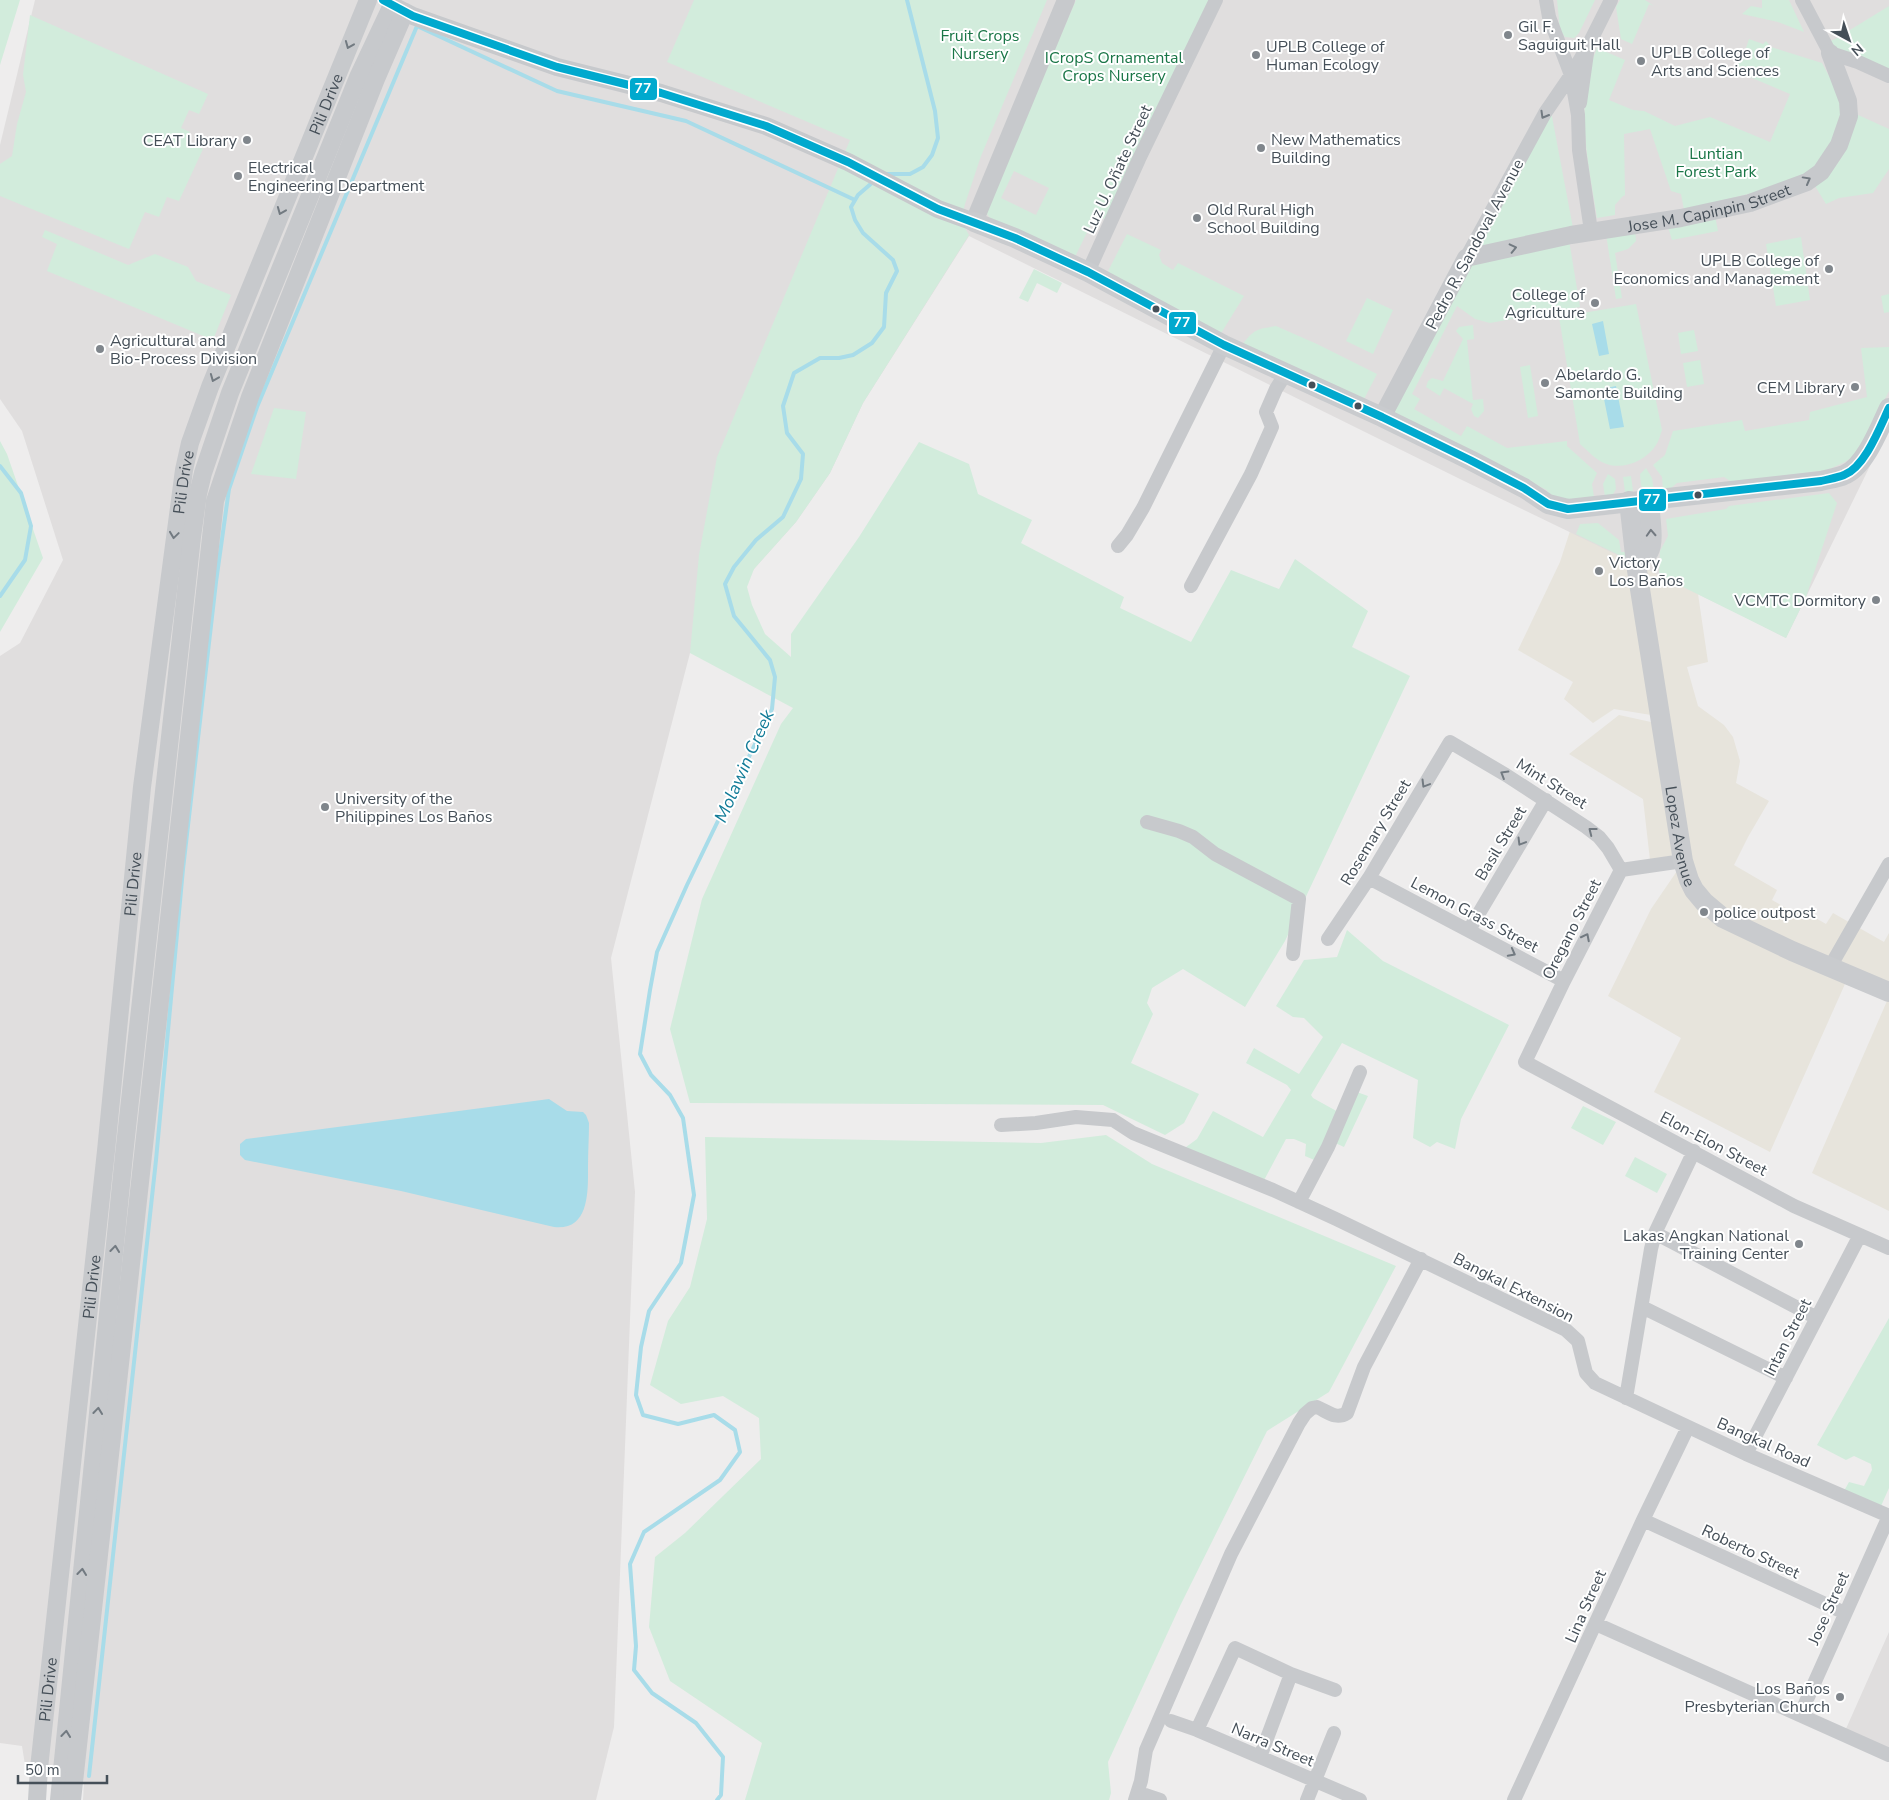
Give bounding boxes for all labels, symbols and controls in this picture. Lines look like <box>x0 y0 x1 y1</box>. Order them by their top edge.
north arrow <box>1824 15 1874 65</box>
place label: Gil F. Saguiguit Hall <box>1518 16 1621 56</box>
park label: Fruit Crops Nursery <box>940 25 1020 65</box>
marker: Gil F. Saguiguit Hall <box>1502 29 1514 41</box>
place label: UPLB College of Human Ecology <box>1266 36 1385 76</box>
text: N <box>1847 39 1867 60</box>
one-way arrow <box>345 40 355 49</box>
place label: UPLB College of Arts and Sciences <box>1651 42 1779 82</box>
park label: ICropS Ornamental Crops Nursery <box>1045 47 1183 87</box>
marker: UPLB College of Human Ecology <box>1250 49 1262 61</box>
marker: UPLB College of Arts and Sciences <box>1635 55 1647 67</box>
street label: Pili Drive <box>304 70 349 138</box>
line badge: 77 <box>629 77 658 101</box>
text: 77 <box>635 79 651 98</box>
street label: Luz U. Oñate Street <box>1078 101 1158 237</box>
one-way arrow <box>1540 110 1550 119</box>
place label: New Mathematics Building <box>1271 129 1401 169</box>
place label: CEAT Library <box>143 130 238 152</box>
marker: CEAT Library <box>241 134 253 146</box>
marker: New Mathematics Building <box>1255 142 1267 154</box>
park label: Luntian Forest Park <box>1676 143 1757 183</box>
street label: Pedro R. Sandoval Avenue <box>1421 155 1529 334</box>
place label: Electrical Engineering Department <box>248 157 425 197</box>
marker: Electrical Engineering Department <box>232 170 244 182</box>
one-way arrow <box>1802 177 1811 187</box>
street label: Jose M. Capinpin Street <box>1625 179 1794 238</box>
place label: Old Rural High School Building <box>1207 199 1320 239</box>
one-way arrow <box>277 207 287 215</box>
marker: Old Rural High School Building <box>1191 212 1203 224</box>
one-way arrow <box>1509 243 1518 254</box>
place label: UPLB College of Economics and Management <box>1613 250 1820 290</box>
marker: UPLB College of Economics and Management <box>1823 263 1835 275</box>
place label: College of Agriculture <box>1505 284 1586 324</box>
marker: College of Agriculture <box>1589 297 1601 309</box>
unlabelled marker <box>1151 304 1161 314</box>
line badge: 77 <box>1168 311 1197 335</box>
text: 77 <box>1174 313 1190 332</box>
place label: Agricultural and Bio-Process Division <box>110 330 257 370</box>
marker: Agricultural and Bio-Process Division <box>94 343 106 355</box>
place label: Abelardo G. Samonte Building <box>1555 364 1683 404</box>
one-way arrow <box>209 374 219 382</box>
marker: Abelardo G. Samonte Building <box>1539 377 1551 389</box>
place label: CEM Library <box>1757 377 1846 399</box>
unlabelled marker <box>1307 380 1317 390</box>
marker: CEM Library <box>1849 381 1861 393</box>
unlabelled marker <box>1353 401 1363 411</box>
street label: Pili Drive <box>168 448 200 516</box>
line badge: 77 <box>1638 488 1667 512</box>
text: 77 <box>1644 490 1660 509</box>
unlabelled marker <box>1693 490 1703 500</box>
one-way arrow <box>1645 529 1656 537</box>
one-way arrow <box>169 532 180 540</box>
place label: Victory Los Baños <box>1608 552 1683 592</box>
marker: Victory Los Baños <box>1593 565 1605 577</box>
place label: VCMTC Dormitory <box>1733 590 1867 612</box>
marker: VCMTC Dormitory <box>1870 594 1882 606</box>
water label: Molawin Creek <box>708 705 780 826</box>
street label: Mint Street <box>1512 753 1591 815</box>
one-way arrow <box>1501 771 1510 781</box>
street label: Rosemary Street <box>1336 775 1416 890</box>
one-way arrow <box>1421 779 1431 788</box>
street label: Lopez Avenue <box>1659 785 1700 890</box>
place label: University of the Philippines Los Baños <box>335 788 492 828</box>
marker: University of the Philippines Los Baños <box>319 801 331 813</box>
street label: Basil Street <box>1470 802 1532 885</box>
one-way arrow <box>1589 829 1598 837</box>
one-way arrow <box>1517 836 1527 845</box>
street label: Pili Drive <box>119 851 148 917</box>
street label: Lemon Grass Street <box>1407 872 1543 958</box>
street label: Oregano Street <box>1537 875 1607 983</box>
place label: police outpost <box>1714 902 1816 924</box>
marker: police outpost <box>1698 906 1710 918</box>
one-way arrow <box>1580 933 1590 942</box>
one-way arrow <box>1506 947 1515 957</box>
street label: Elon-Elon Street <box>1656 1106 1771 1182</box>
place label: Lakas Angkan National Training Center <box>1623 1225 1789 1265</box>
marker: Lakas Angkan National Training Center <box>1793 1238 1805 1250</box>
one-way arrow <box>109 1245 120 1253</box>
street label: Bangkal Extension <box>1449 1248 1578 1328</box>
street label: Pili Drive <box>78 1254 107 1320</box>
street label: Intan Street <box>1759 1295 1817 1380</box>
one-way arrow <box>92 1406 103 1414</box>
street label: Bangkal Road <box>1713 1412 1814 1473</box>
street label: Roberto Street <box>1698 1520 1803 1584</box>
street label: Lina Street <box>1560 1566 1612 1646</box>
one-way arrow <box>76 1568 87 1576</box>
street label: Jose Street <box>1803 1568 1855 1649</box>
street label: Pili Drive <box>34 1656 63 1723</box>
place label: Los Baños Presbyterian Church <box>1685 1678 1830 1718</box>
marker: Los Baños Presbyterian Church <box>1834 1691 1846 1703</box>
street label: Narra Street <box>1228 1718 1318 1772</box>
one-way arrow <box>60 1730 71 1738</box>
scale bar <box>18 1752 106 1784</box>
text: 50 m <box>25 1760 60 1780</box>

